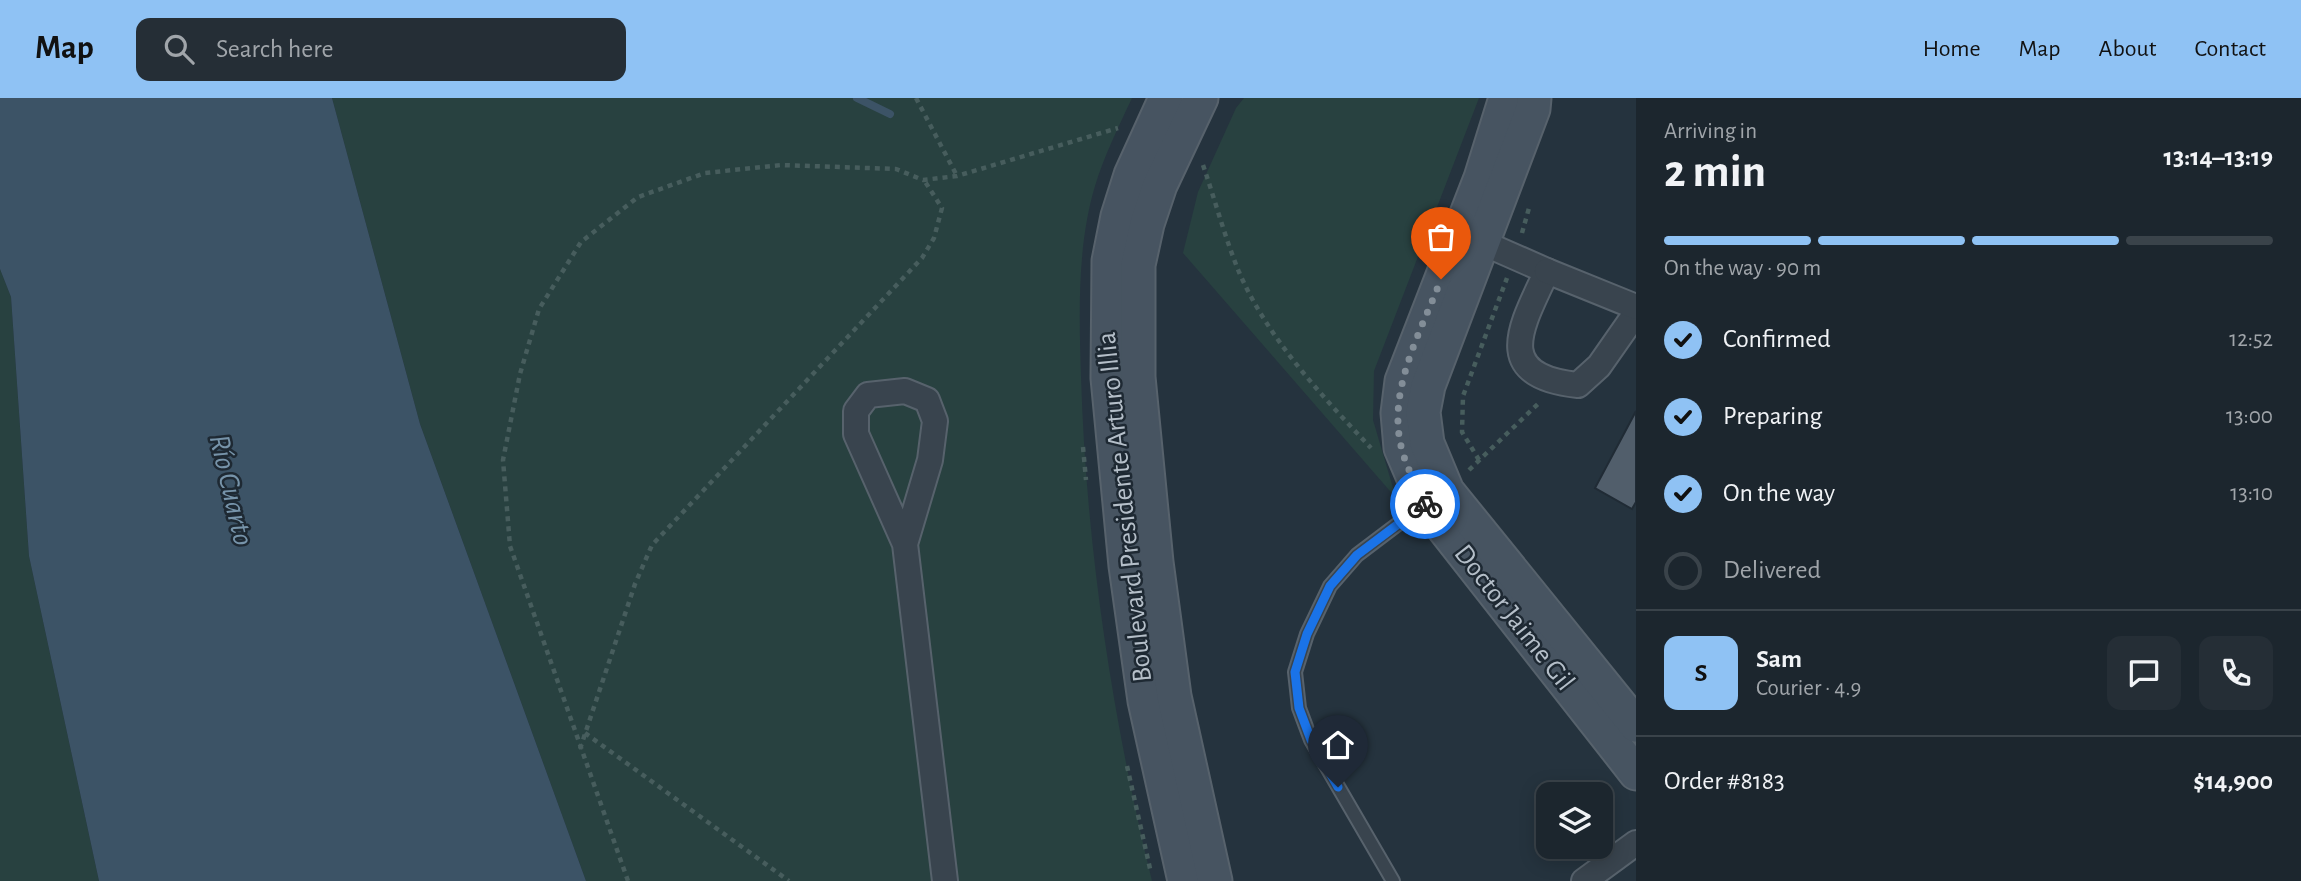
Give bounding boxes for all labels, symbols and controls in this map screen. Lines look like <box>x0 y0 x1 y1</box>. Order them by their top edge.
search box <box>136 18 626 81</box>
icon: search <box>160 30 198 68</box>
text: Map <box>35 32 94 65</box>
text: Search here <box>216 36 334 62</box>
text: Home <box>1923 37 1981 61</box>
text: Map <box>2019 37 2061 61</box>
text: About <box>2099 37 2156 61</box>
text: Contact <box>2194 37 2266 61</box>
text: Arriving in <box>1664 120 1757 143</box>
text: 13:14–13:19 <box>2164 144 2273 170</box>
text: 2 min <box>1664 149 1766 195</box>
pin <box>1411 207 1471 279</box>
icon: bag <box>1422 218 1460 256</box>
text: On the way · 90 m <box>1664 257 1821 280</box>
icon: check <box>1664 321 1702 359</box>
text: Confirmed <box>1723 326 1831 352</box>
text: 12:52 <box>2229 328 2273 351</box>
street label: Boulevard Presidente Arturo Illia <box>1093 330 1157 684</box>
icon: check <box>1664 398 1702 436</box>
text: Preparing <box>1723 403 1822 429</box>
text: 13:00 <box>2226 405 2273 428</box>
water label: Río Cuarto <box>204 432 258 548</box>
courier <box>1390 469 1460 539</box>
icon: check <box>1664 475 1702 513</box>
text: On the way <box>1723 480 1835 506</box>
text: 13:10 <box>2230 482 2273 505</box>
icon: bike <box>1406 485 1444 523</box>
street label: Doctor Jaime Gil <box>1449 540 1579 696</box>
text: Delivered <box>1723 557 1821 583</box>
button: chat <box>2107 636 2181 710</box>
button: phone <box>2199 636 2273 710</box>
text: Sam <box>1756 646 1802 672</box>
text: S <box>1695 660 1707 686</box>
text: Courier · 4.9 <box>1756 677 1861 700</box>
pin <box>1308 715 1368 787</box>
icon: home <box>1319 726 1357 764</box>
text: Order #8183 <box>1664 768 1785 794</box>
text: $14,900 <box>2193 768 2273 794</box>
map controls <box>1536 782 1613 859</box>
button: layers <box>1536 782 1613 859</box>

